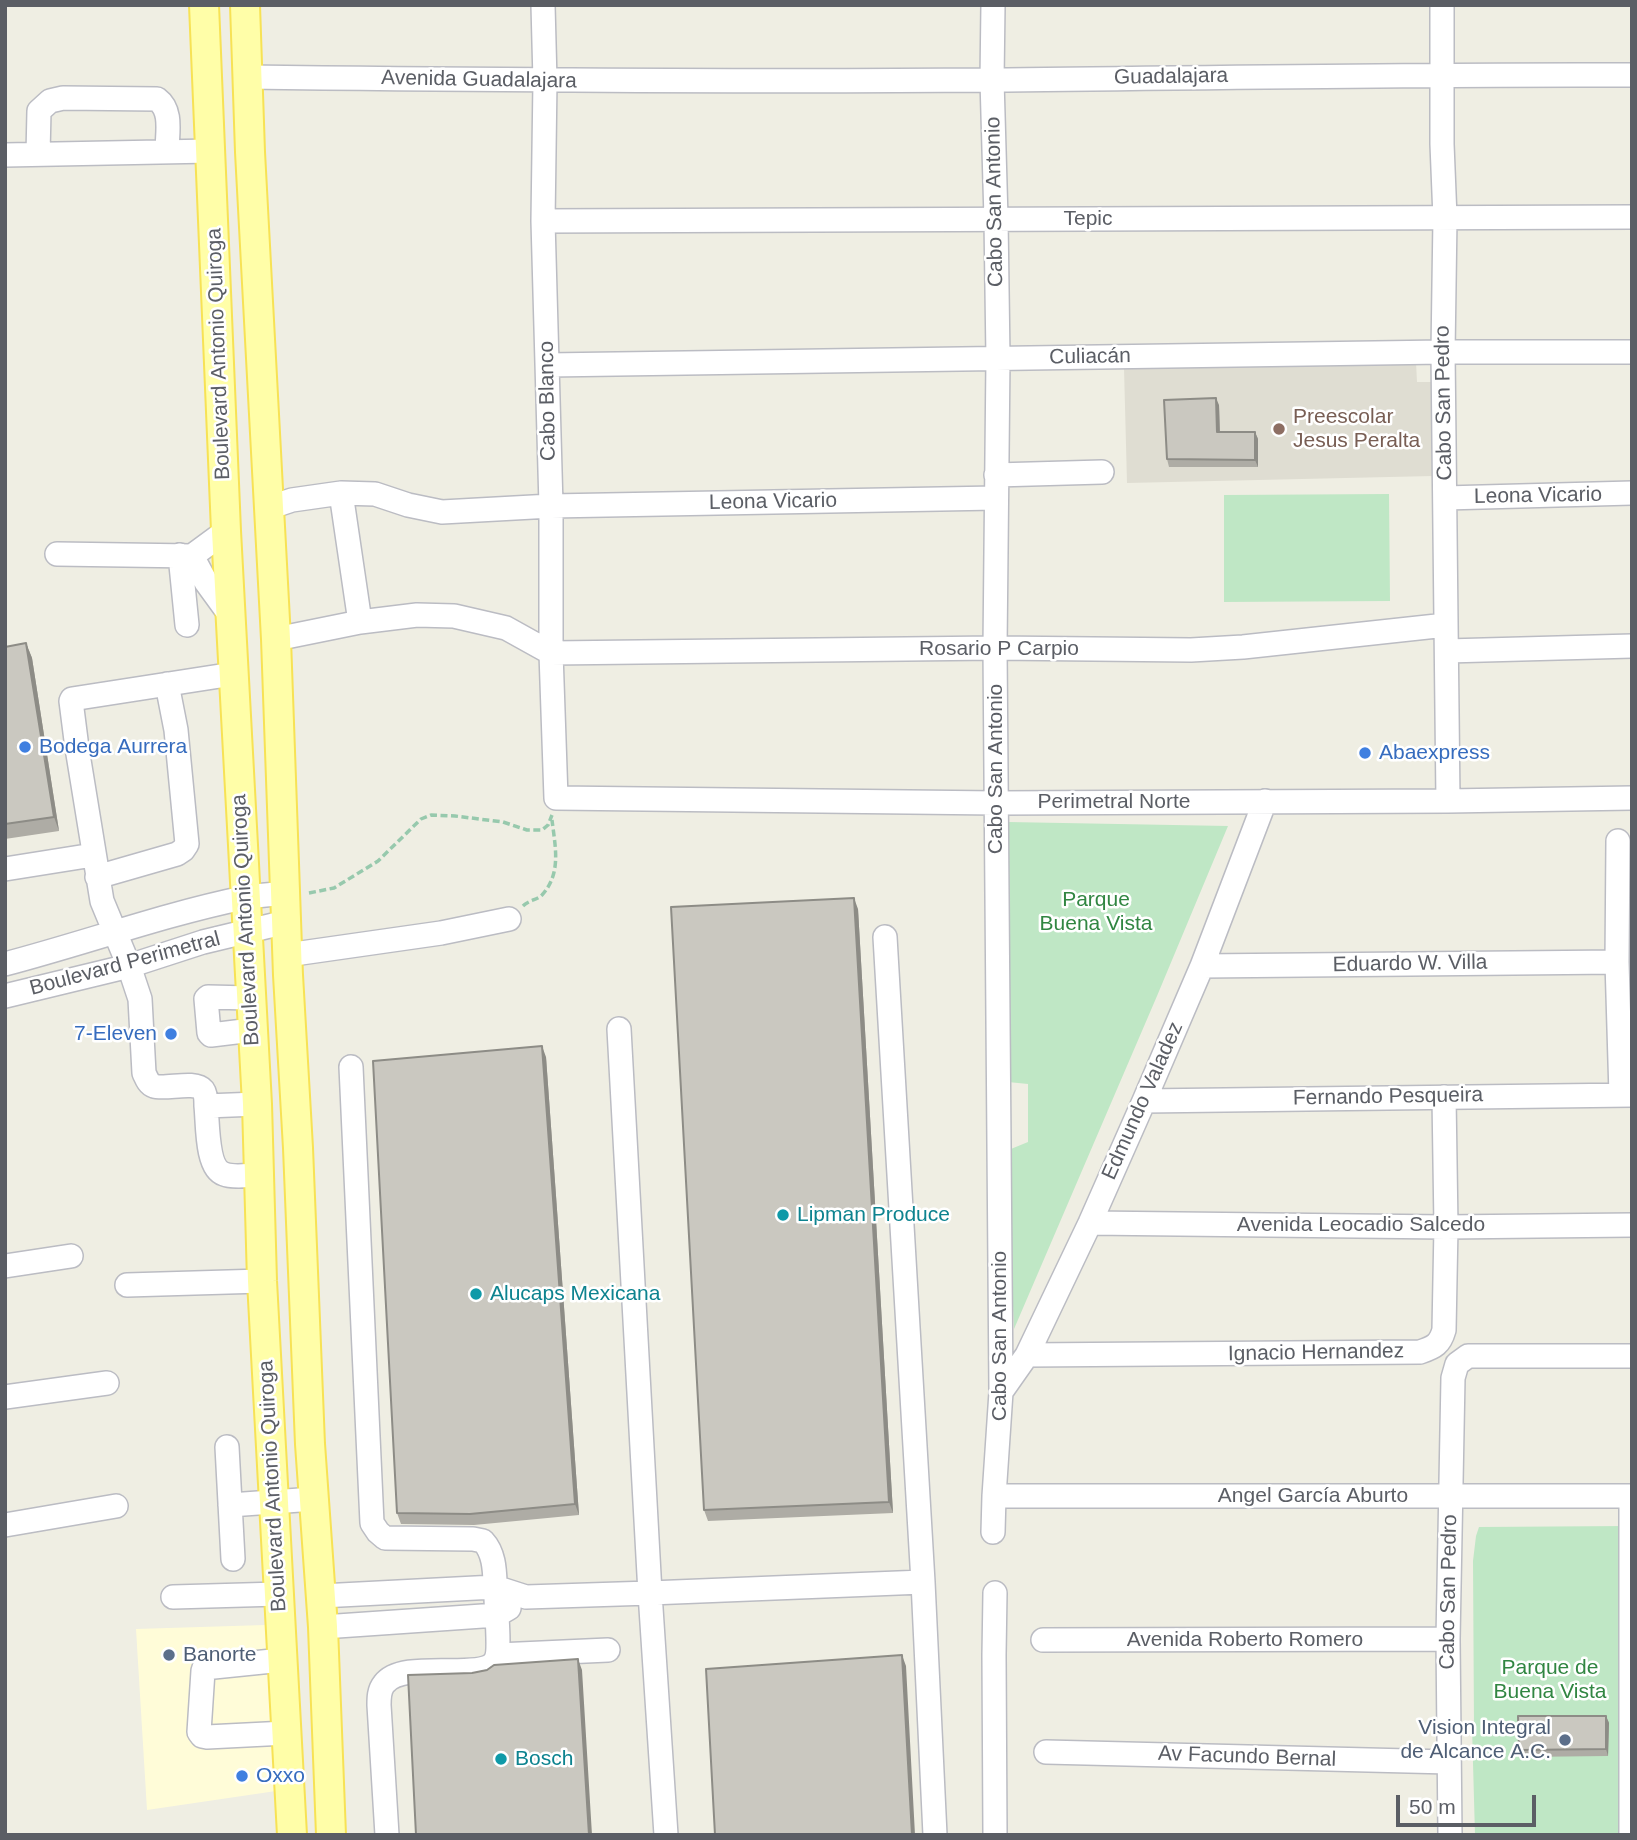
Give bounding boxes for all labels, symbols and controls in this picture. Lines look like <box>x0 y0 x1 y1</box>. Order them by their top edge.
street label: Guadalajara <box>1114 63 1228 91</box>
street label: Avenida Guadalajara <box>381 66 577 94</box>
street label: Cabo San Antonio <box>981 117 1009 287</box>
street label: Tepic <box>1063 206 1113 232</box>
street label: Boulevard Antonio Quiroga <box>202 228 236 480</box>
street label: Cabo San Pedro <box>1430 325 1458 481</box>
street label: Cabo Blanco <box>534 341 562 461</box>
street label: Culiacán <box>1049 344 1131 370</box>
place label: Preescolar Jesus Peralta <box>1293 404 1420 454</box>
marker: Preescolar Jesus Peralta <box>1271 421 1287 437</box>
street label: Leona Vicario <box>1474 482 1602 510</box>
street label: Leona Vicario <box>709 488 837 516</box>
street label: Rosario P Carpio <box>919 636 1079 662</box>
street label: Cabo San Antonio <box>983 684 1009 854</box>
place label: Bodega Aurrera <box>39 734 187 760</box>
marker: Bodega Aurrera <box>17 739 33 755</box>
place label: Abaexpress <box>1379 740 1490 766</box>
marker: Abaexpress <box>1357 745 1373 761</box>
street label: Perimetral Norte <box>1038 789 1190 815</box>
street label: Boulevard Antonio Quiroga <box>227 793 265 1047</box>
park label: Parque Buena Vista <box>1040 887 1152 937</box>
street label: Boulevard Perimetral <box>27 926 223 1002</box>
street label: Eduardo W. Villa <box>1332 950 1488 978</box>
street label: Edmundo Valadez <box>1097 1018 1189 1184</box>
place label: 7-Eleven <box>74 1021 157 1047</box>
marker: 7-Eleven <box>163 1026 179 1042</box>
street label: Fernando Pesqueira <box>1293 1083 1483 1111</box>
place label: Lipman Produce <box>797 1202 950 1228</box>
marker: Lipman Produce <box>775 1207 791 1223</box>
street label: Avenida Leocadio Salcedo <box>1237 1212 1485 1238</box>
street label: Cabo San Antonio <box>987 1251 1013 1421</box>
place label: Alucaps Mexicana <box>490 1281 660 1307</box>
marker: Alucaps Mexicana <box>468 1286 484 1302</box>
street label: Ignacio Hernandez <box>1228 1339 1404 1367</box>
street label: Boulevard Antonio Quiroga <box>254 1359 292 1613</box>
street label: Angel García Aburto <box>1218 1483 1408 1509</box>
street label: Cabo San Pedro <box>1435 1514 1463 1670</box>
street label: Avenida Roberto Romero <box>1127 1627 1363 1653</box>
place label: Banorte <box>183 1642 257 1668</box>
marker: Banorte <box>161 1647 177 1663</box>
park label: Parque de Buena Vista <box>1494 1655 1606 1705</box>
place label: Vision Integral de Alcance A.C. <box>1400 1715 1551 1765</box>
marker: Vision Integral de Alcance A.C. <box>1557 1732 1573 1748</box>
street label: Av Facundo Bernal <box>1158 1741 1336 1773</box>
place label: Bosch <box>515 1746 573 1772</box>
marker: Bosch <box>493 1751 509 1767</box>
place label: Oxxo <box>256 1763 305 1789</box>
marker: Oxxo <box>234 1768 250 1784</box>
scale bar <box>1399 1780 1539 1824</box>
text: 50 m <box>1409 1795 1456 1818</box>

